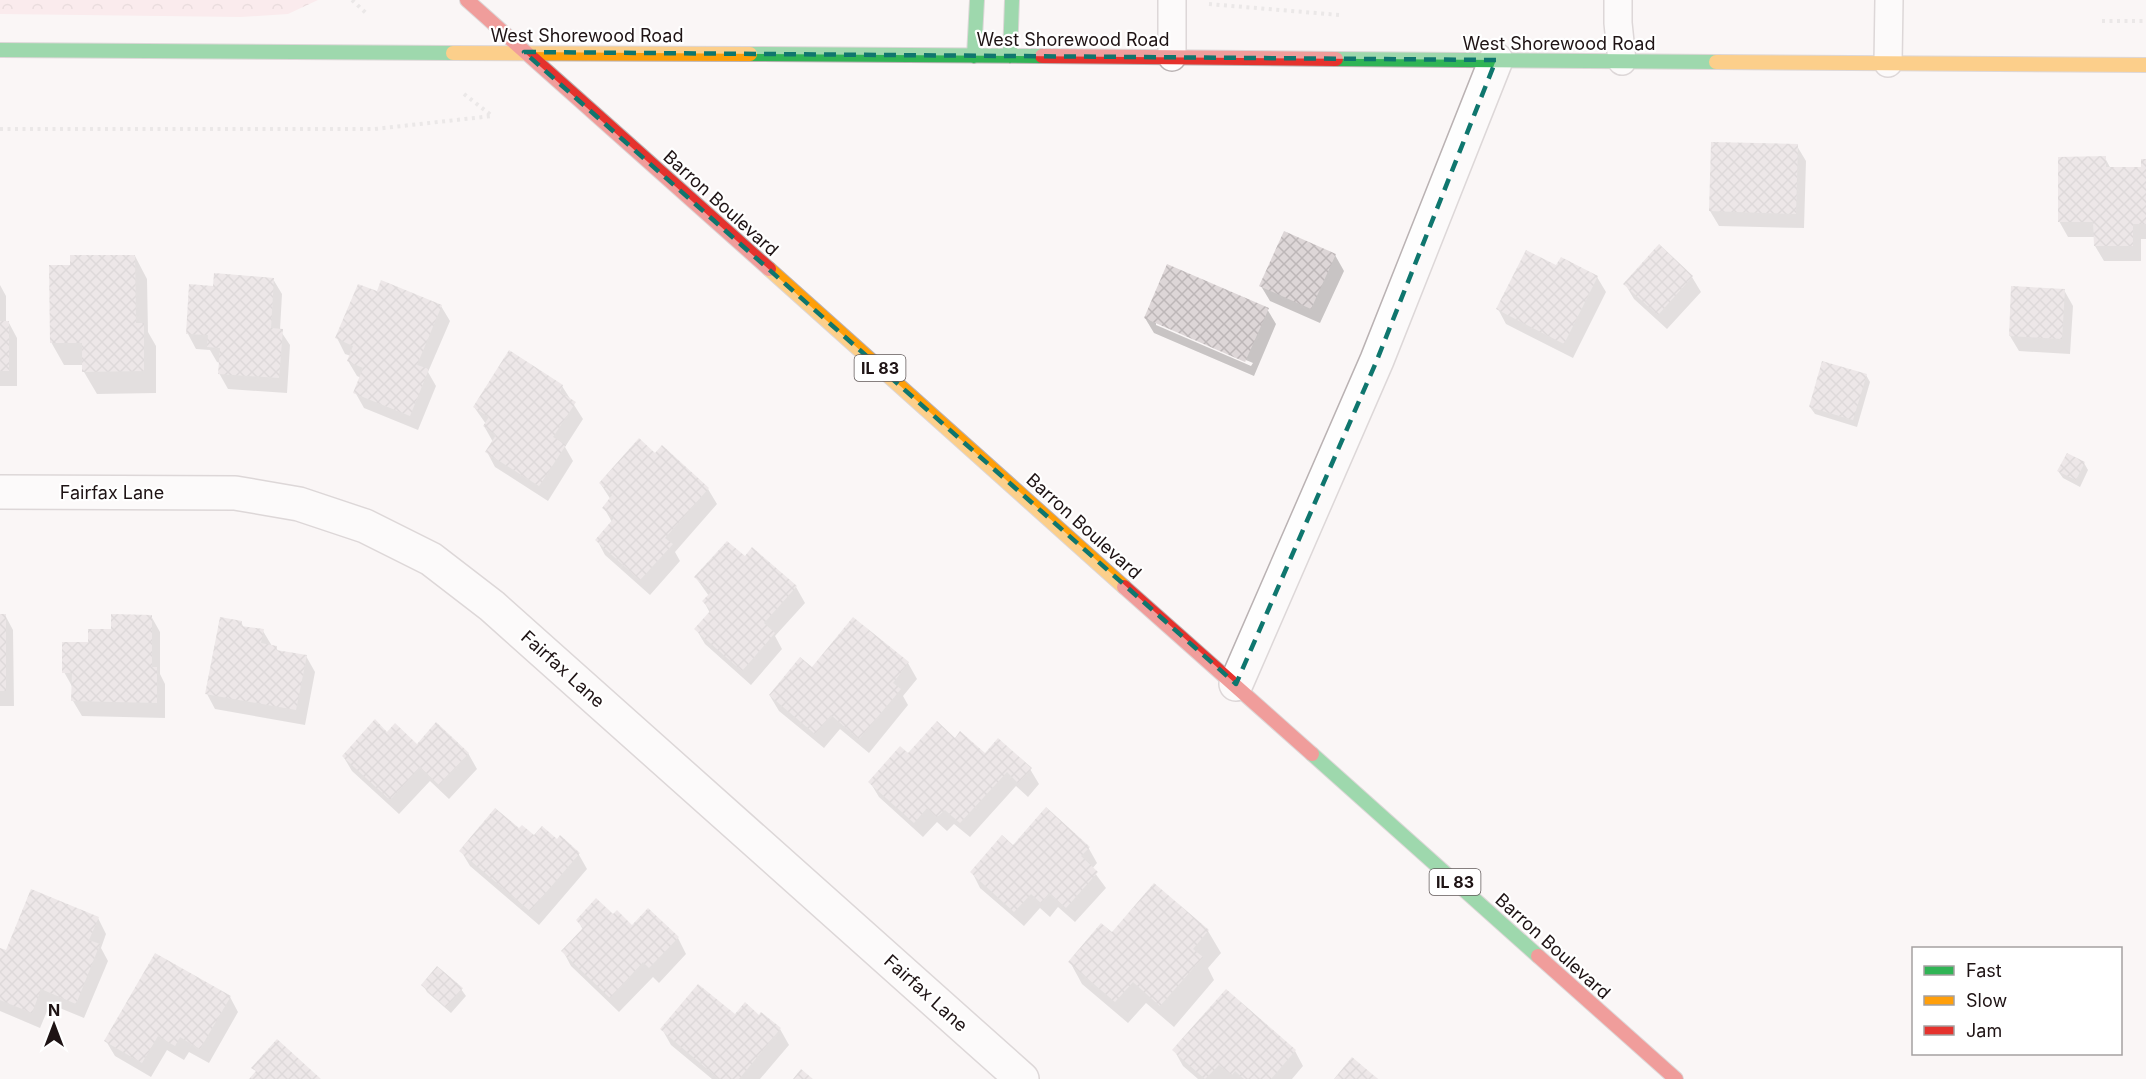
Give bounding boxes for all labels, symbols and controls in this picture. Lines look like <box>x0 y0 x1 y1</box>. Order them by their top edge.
street label: West Shorewood Road <box>491 25 683 46</box>
street label: West Shorewood Road <box>977 29 1169 50</box>
street label: West Shorewood Road <box>1463 33 1655 54</box>
street label: Barron Boulevard <box>659 146 783 260</box>
road number: IL 83 <box>854 355 906 381</box>
street label: Barron Boulevard <box>1022 469 1146 583</box>
street label: Fairfax Lane <box>60 482 164 503</box>
street label: Fairfax Lane <box>517 626 609 712</box>
road number: IL 83 <box>1430 869 1480 895</box>
street label: Barron Boulevard <box>1491 889 1615 1003</box>
legend <box>1912 947 2122 1055</box>
street label: Fairfax Lane <box>880 950 972 1036</box>
text: Fast <box>1966 960 2002 981</box>
text: Slow <box>1966 990 2007 1011</box>
north arrow <box>24 995 84 1055</box>
text: N <box>48 1000 60 1020</box>
text: Jam <box>1966 1020 2002 1041</box>

